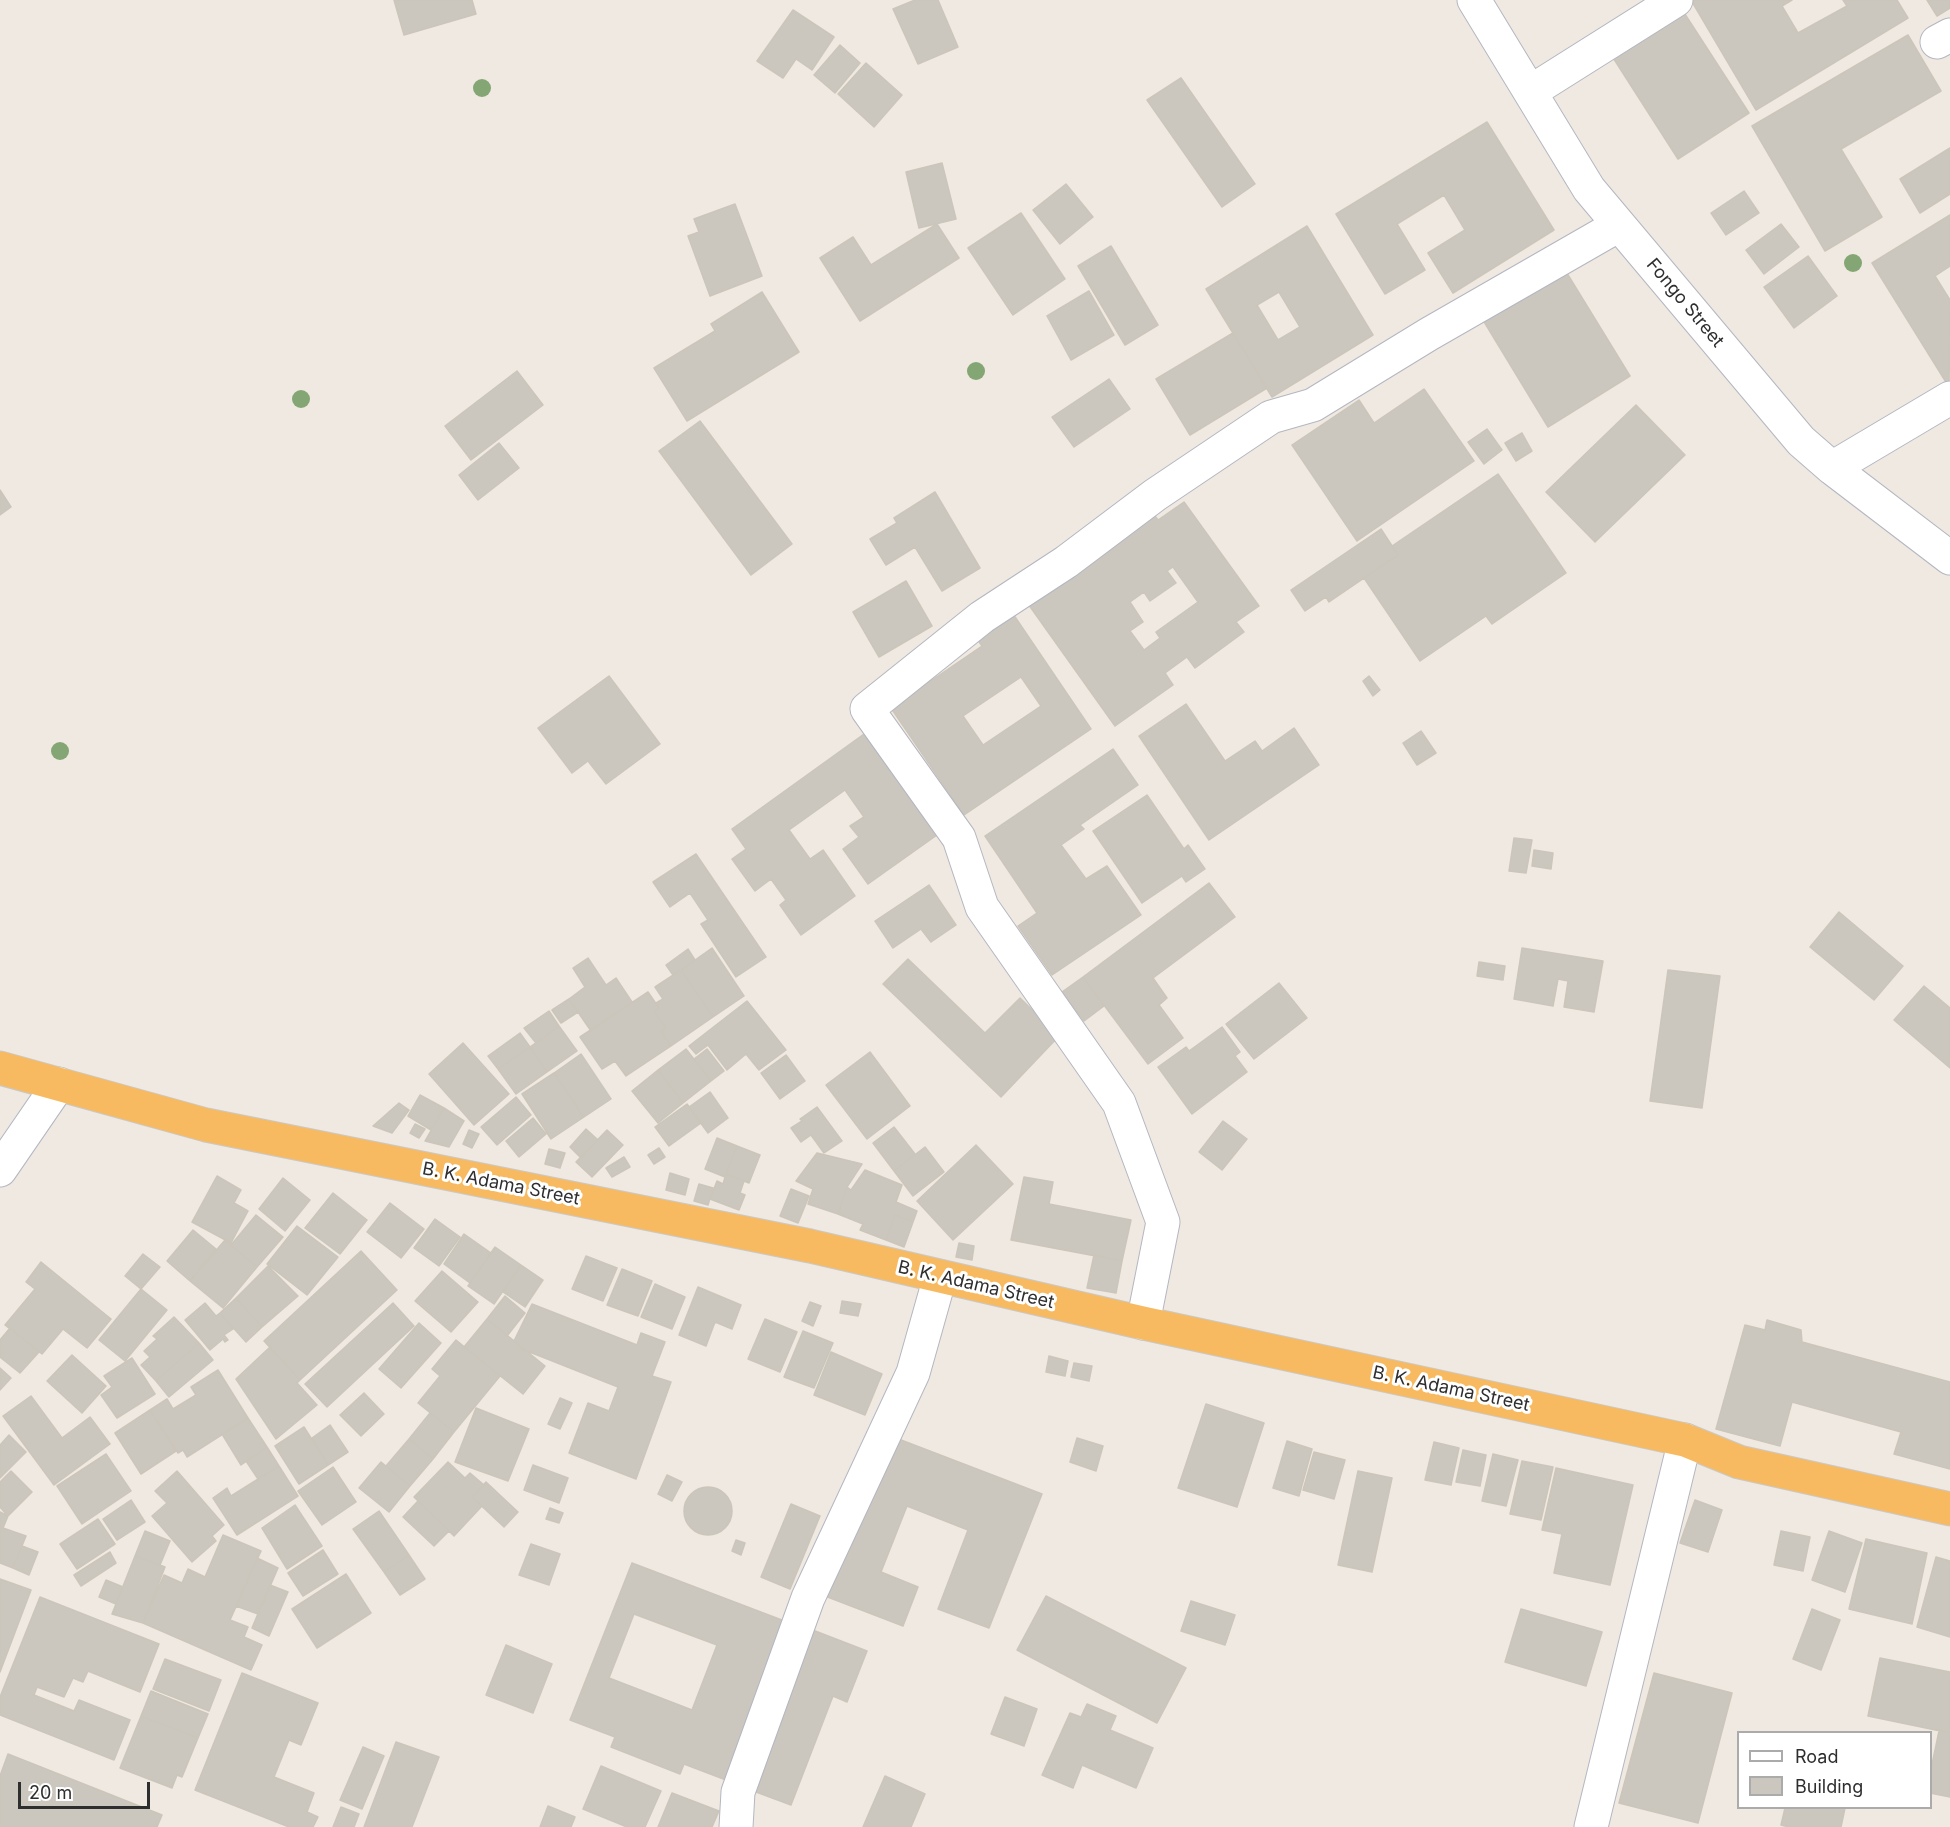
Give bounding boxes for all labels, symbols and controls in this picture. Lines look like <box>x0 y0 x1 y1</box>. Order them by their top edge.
street label: Fongo Street <box>1642 254 1728 352</box>
street label: B. K. Adama Street <box>421 1158 581 1210</box>
street label: B. K. Adama Street <box>896 1257 1056 1313</box>
street label: B. K. Adama Street <box>1371 1362 1531 1416</box>
legend <box>1737 1731 1932 1809</box>
text: Road <box>1795 1746 1838 1767</box>
scale bar <box>21 1770 153 1808</box>
text: Building <box>1795 1776 1863 1797</box>
text: 20 m <box>29 1782 72 1803</box>

